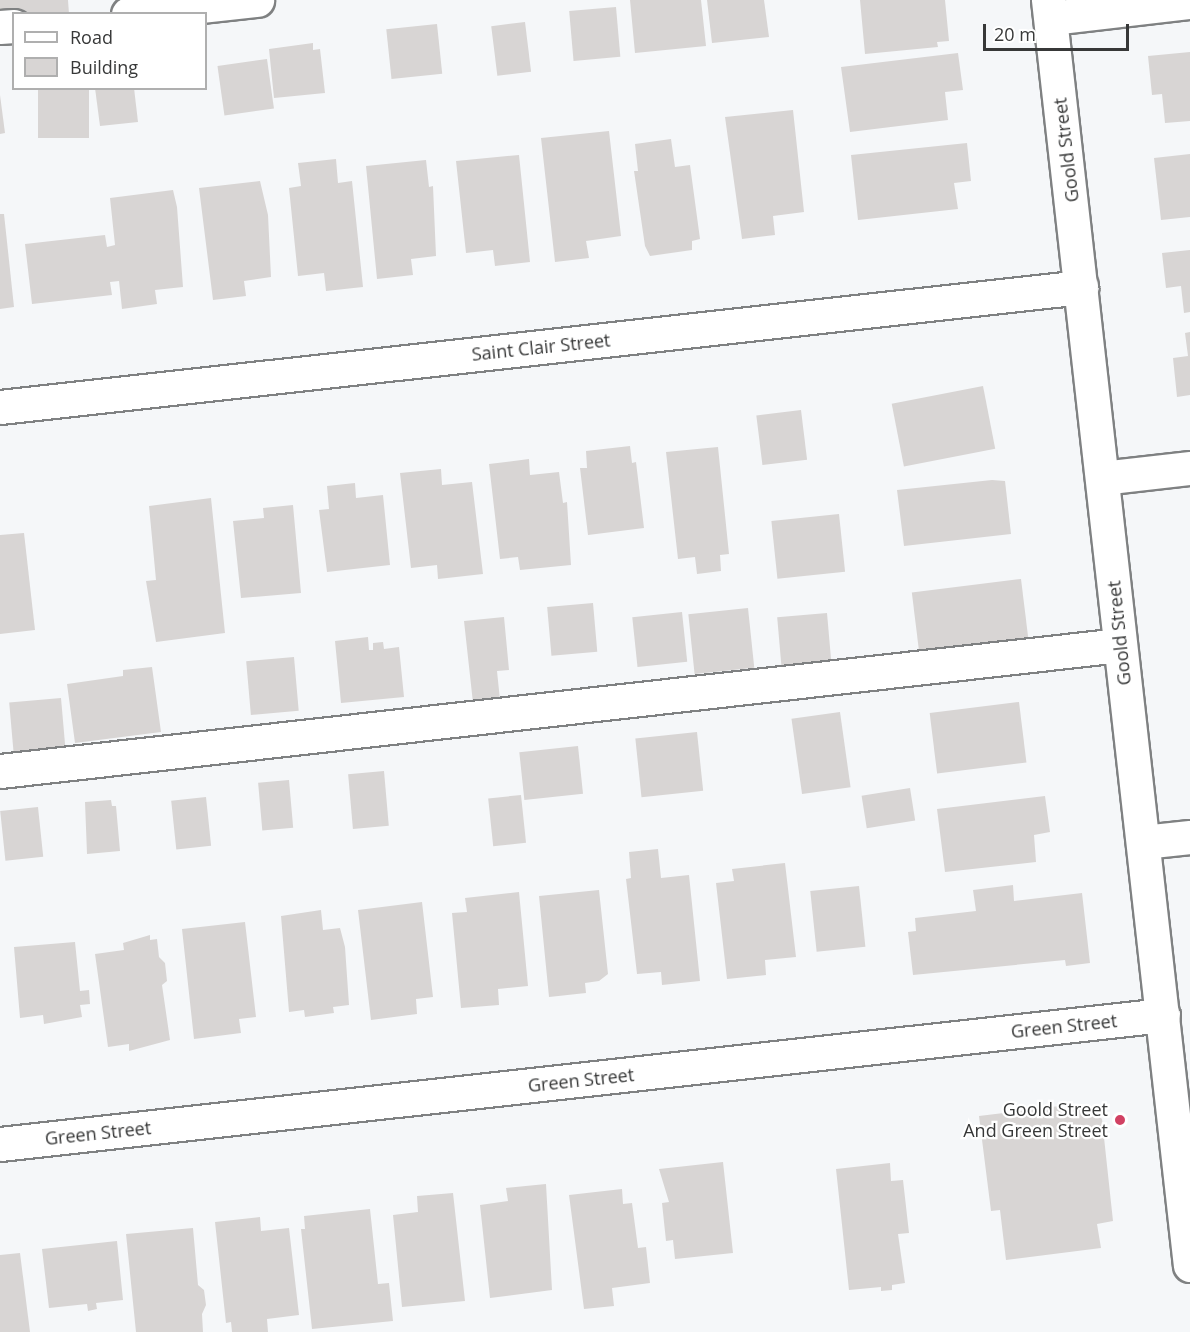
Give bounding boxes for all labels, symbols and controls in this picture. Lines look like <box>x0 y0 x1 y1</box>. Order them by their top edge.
legend <box>12 12 207 90</box>
scale bar <box>986 12 1132 50</box>
text: 20 m <box>994 22 1036 46</box>
text: Road <box>70 25 113 49</box>
text: Building <box>70 55 138 79</box>
street label: Goold Street <box>1049 96 1083 204</box>
street label: Saint Clair Street <box>471 329 611 365</box>
street label: Goold Street <box>1103 580 1135 686</box>
street label: Green Street <box>1010 1010 1118 1042</box>
street label: Green Street <box>527 1064 635 1096</box>
place label: Goold Street And Green Street <box>963 1099 1108 1142</box>
marker: Goold Street And Green Street <box>1113 1113 1127 1127</box>
street label: Green Street <box>44 1117 152 1149</box>

